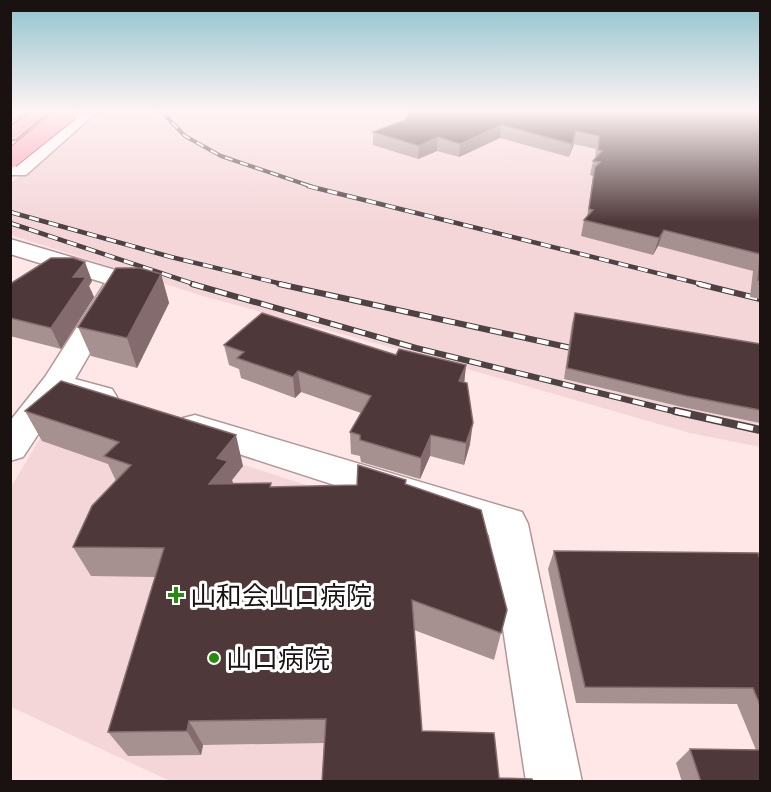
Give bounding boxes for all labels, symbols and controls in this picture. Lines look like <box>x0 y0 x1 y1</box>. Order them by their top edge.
place label: 山和会山口病院 <box>190 580 372 611</box>
marker: 山和会山口病院 <box>167 586 185 604</box>
place label: 山口病院 <box>226 643 330 674</box>
marker: 山口病院 <box>207 651 221 665</box>

